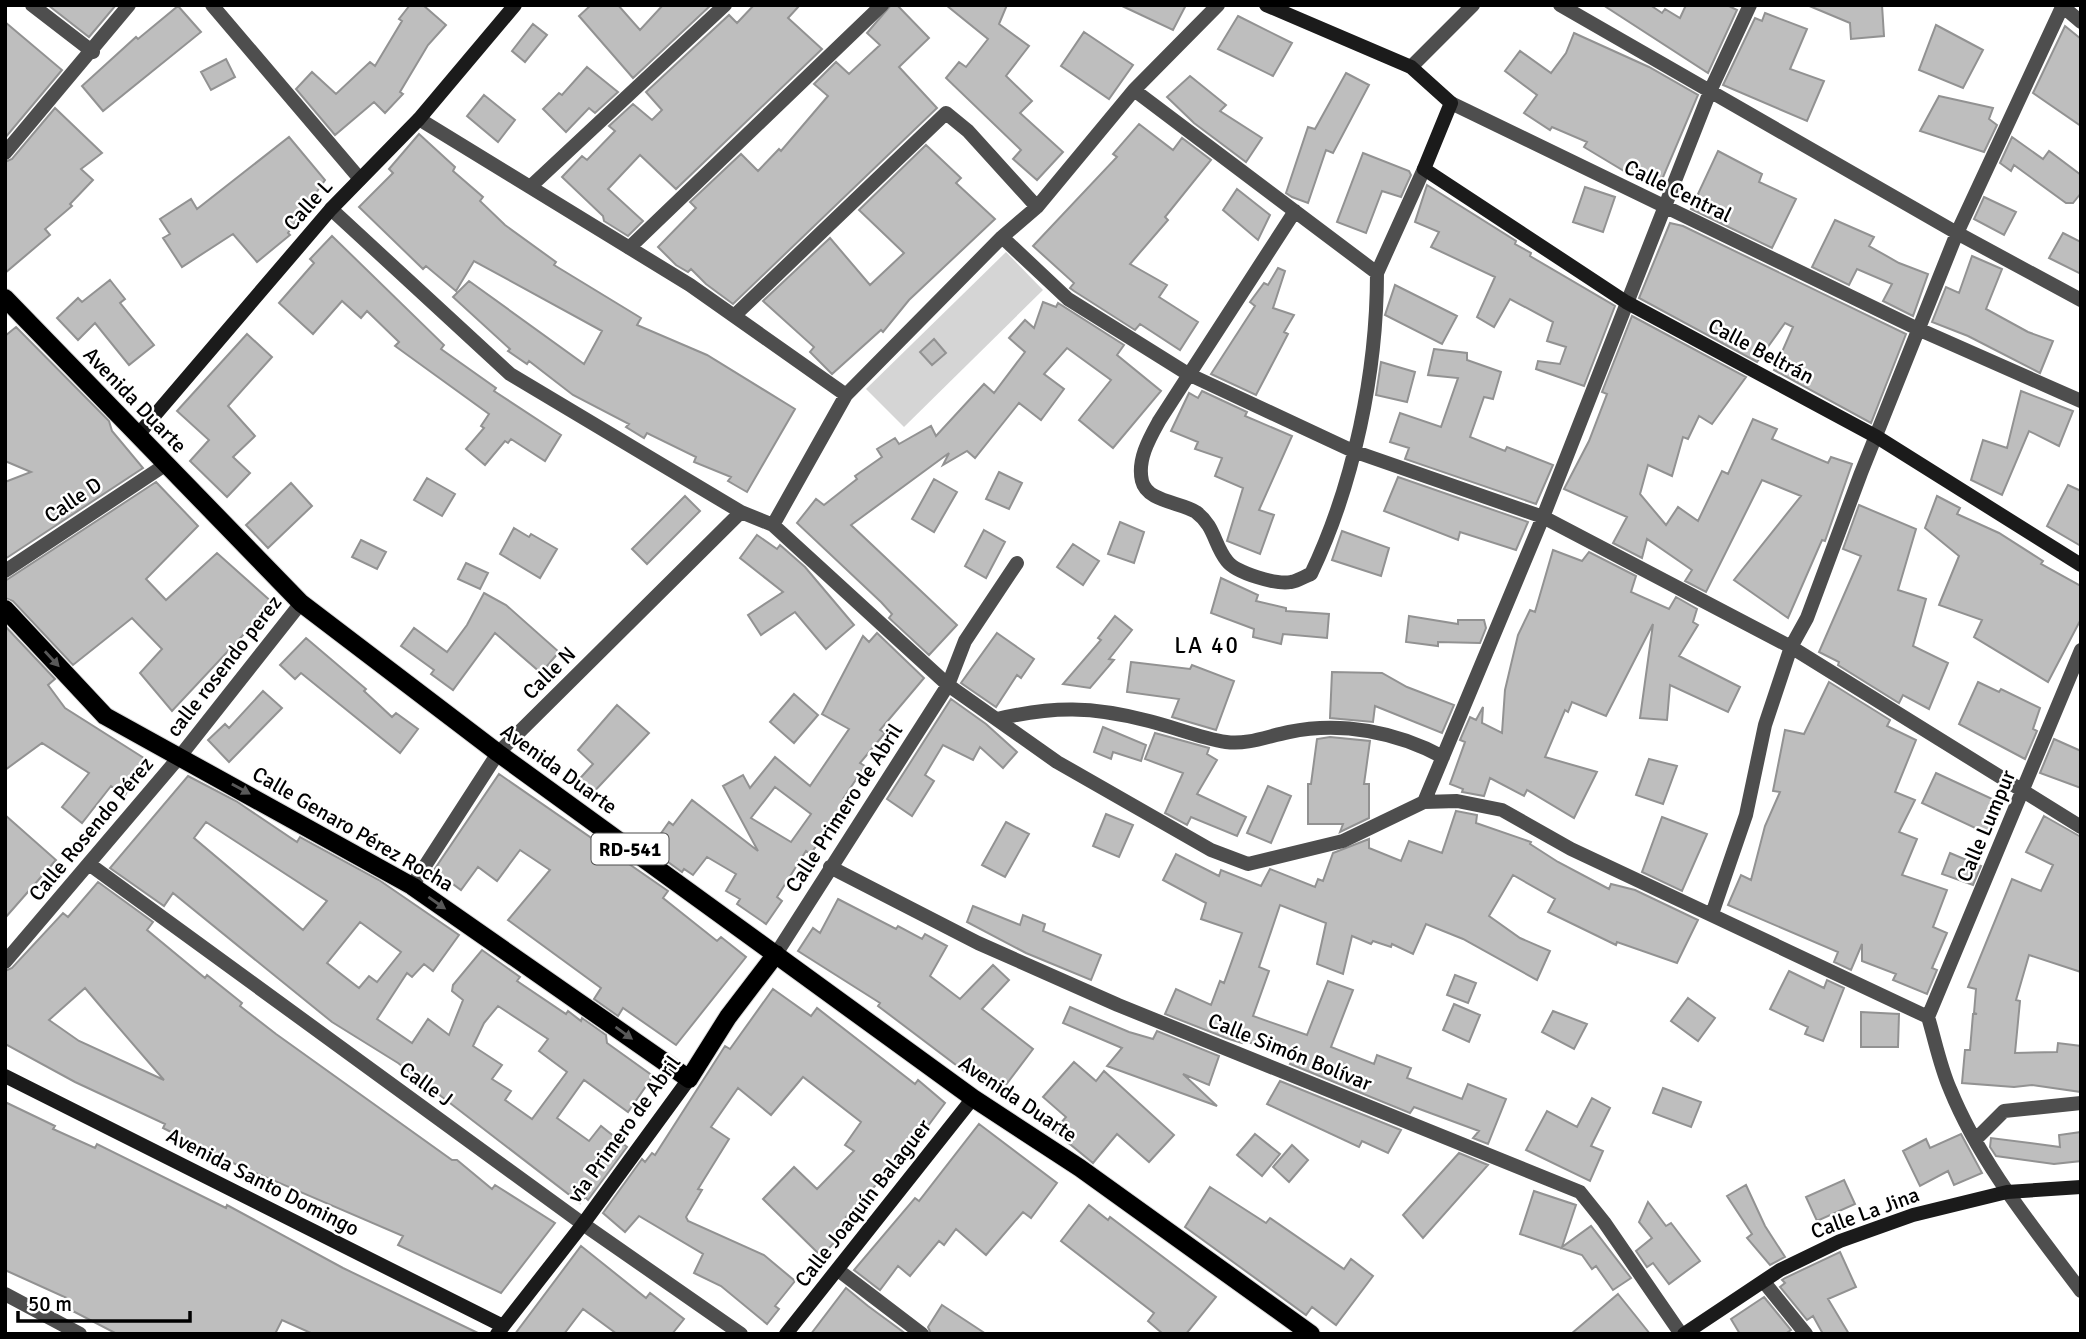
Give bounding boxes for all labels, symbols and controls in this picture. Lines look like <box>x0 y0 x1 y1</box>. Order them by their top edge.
street label: Calle Central <box>1620 154 1736 228</box>
street label: Calle L <box>278 173 338 236</box>
street label: Calle Beltrán <box>1704 312 1818 390</box>
street label: Avenida Duarte <box>78 342 192 458</box>
street label: Calle D <box>39 471 107 529</box>
street label: calle rosendo perez <box>161 590 287 742</box>
district label: LA 40 <box>1174 631 1240 660</box>
street label: Calle N <box>517 641 581 705</box>
one-way arrow <box>44 650 60 668</box>
street label: Avenida Duarte <box>496 718 622 820</box>
street label: Calle Primero de Abril <box>780 719 908 897</box>
street label: Calle Rosendo Pérez <box>23 752 159 906</box>
street label: Calle Genaro Pérez Rocha <box>248 761 458 897</box>
street label: Calle Lumpur <box>1951 766 2021 886</box>
one-way arrow <box>231 783 250 795</box>
road number: RD-541 <box>592 834 668 864</box>
one-way arrow <box>428 896 446 910</box>
street label: Calle Simón Bolívar <box>1204 1007 1376 1097</box>
one-way arrow <box>615 1026 633 1040</box>
street label: via Primero de Abril <box>562 1050 686 1208</box>
street label: Avenida Duarte <box>954 1050 1082 1148</box>
street label: Calle J <box>394 1056 458 1112</box>
street label: Calle Joaquín Balaguer <box>789 1114 937 1292</box>
street label: Avenida Santo Domingo <box>162 1122 364 1242</box>
street label: Calle La Jina <box>1807 1181 1923 1245</box>
scale bar <box>18 1280 189 1324</box>
text: 50 m <box>28 1291 72 1317</box>

